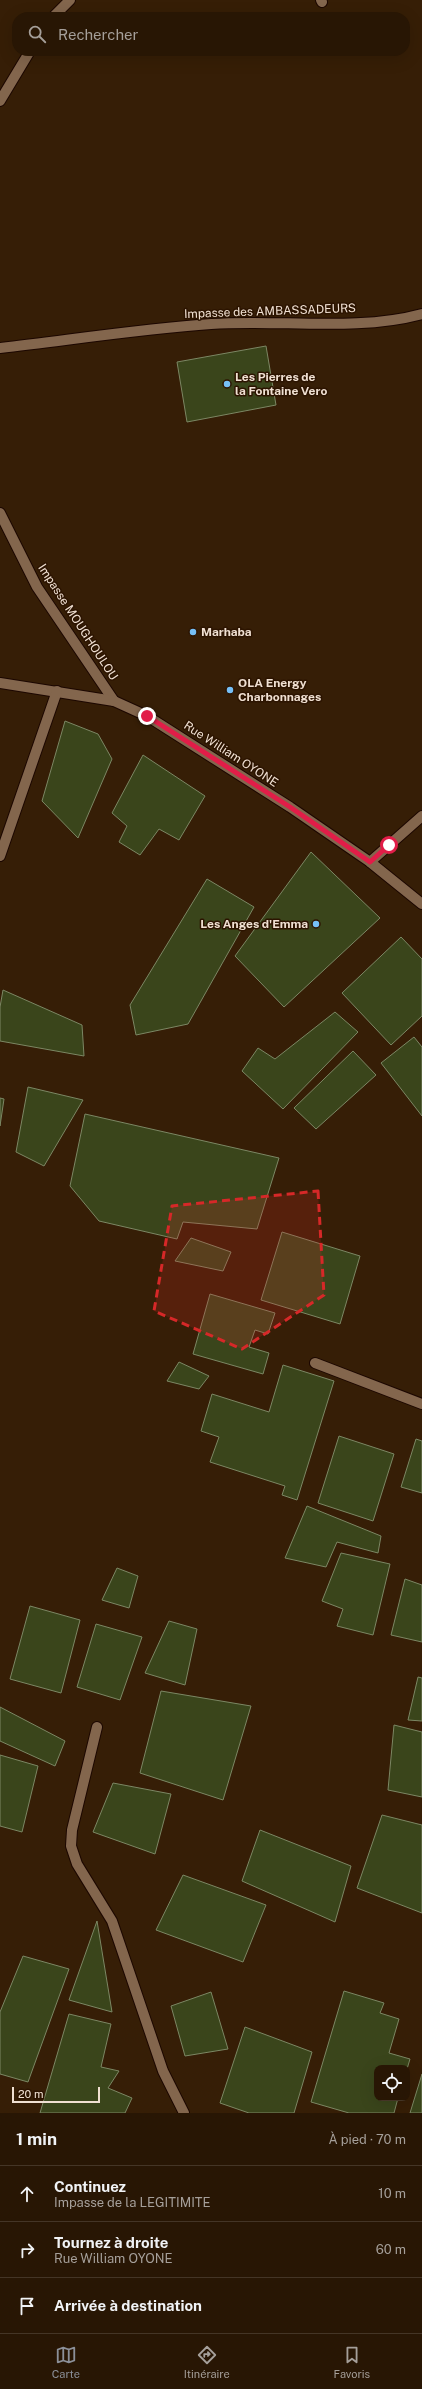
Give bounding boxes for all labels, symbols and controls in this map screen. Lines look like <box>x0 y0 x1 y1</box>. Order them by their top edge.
search box <box>12 12 410 56</box>
icon: search <box>26 23 48 45</box>
text: Rechercher <box>58 26 138 43</box>
street label: Impasse des AMBASSADEURS <box>184 301 356 321</box>
place label: Les Pierres de la Fontaine Vero <box>235 370 327 398</box>
marker: Les Pierres de la Fontaine Vero <box>222 379 232 389</box>
street label: Impasse MOUGHOULOU <box>35 561 121 683</box>
place label: Marhaba <box>201 625 252 639</box>
marker: Marhaba <box>188 627 198 637</box>
place label: OLA Energy Charbonnages <box>238 676 321 704</box>
marker: OLA Energy Charbonnages <box>225 685 235 695</box>
route end <box>138 707 156 725</box>
street label: Rue William OYONE <box>181 718 281 790</box>
route start <box>380 836 398 854</box>
place label: Les Anges d'Emma <box>200 917 308 931</box>
marker: Les Anges d'Emma <box>311 919 321 929</box>
map controls <box>374 2065 410 2101</box>
button: locate <box>374 2065 410 2101</box>
scale bar <box>12 2085 100 2104</box>
text: 20 m <box>18 2088 43 2100</box>
text: 1 min <box>16 2129 57 2149</box>
text: À pied · 70 m <box>328 2132 406 2147</box>
text: Continuez <box>54 2178 126 2195</box>
icon: ahead <box>16 2183 38 2205</box>
text: 10 m <box>378 2186 406 2201</box>
text: Impasse de la LEGITIMITE <box>54 2195 211 2210</box>
text: Tournez à droite <box>54 2234 168 2251</box>
icon: right <box>16 2239 38 2261</box>
text: 60 m <box>376 2242 406 2257</box>
text: Rue William OYONE <box>54 2251 173 2266</box>
icon: arrive <box>16 2295 38 2317</box>
text: Arrivée à destination <box>54 2297 202 2314</box>
tab: Carte <box>52 2344 80 2380</box>
tab: Itinéraire <box>184 2344 230 2380</box>
tab: Favoris <box>334 2344 370 2380</box>

